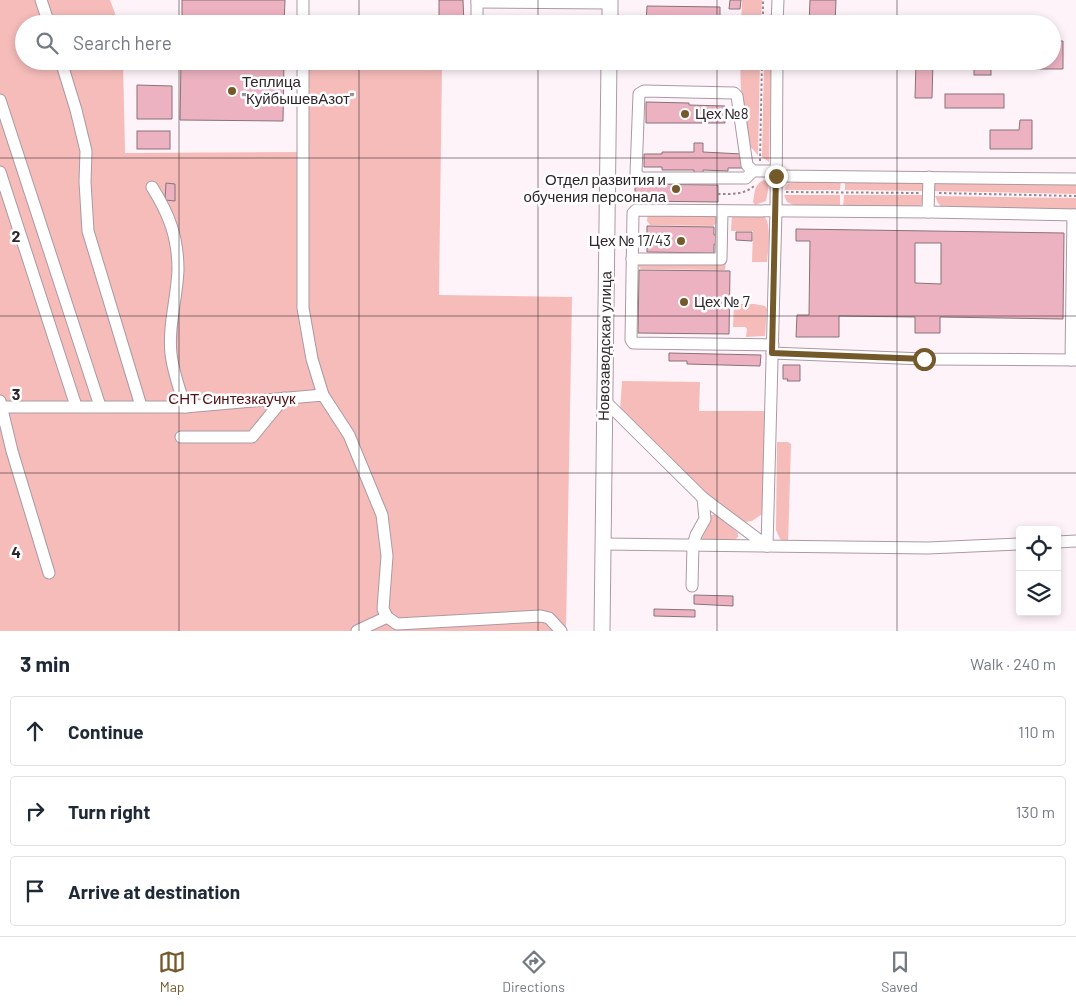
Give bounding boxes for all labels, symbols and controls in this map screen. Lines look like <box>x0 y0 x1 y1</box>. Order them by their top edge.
search box <box>15 15 1061 70</box>
icon: search <box>33 29 61 57</box>
text: Search here <box>73 31 172 54</box>
place label: Теплица "КуйбышевАзот" <box>242 72 354 107</box>
marker: Теплица "КуйбышевАзот" <box>226 85 238 97</box>
place label: Цех №8 <box>695 104 749 122</box>
marker: Цех №8 <box>679 108 691 120</box>
route end <box>765 165 788 188</box>
place label: Отдел развития и обучения персонала <box>523 170 667 205</box>
marker: Отдел развития и обучения персонала <box>670 183 682 195</box>
text: 2 <box>12 226 21 245</box>
place label: Цех № 17/43 <box>589 231 671 249</box>
marker: Цех № 17/43 <box>675 235 687 247</box>
street label: Новозаводская улица <box>594 270 614 421</box>
place label: Цех № 7 <box>694 292 750 310</box>
marker: Цех № 7 <box>678 296 690 308</box>
route start <box>913 348 936 371</box>
text: 3 <box>12 384 20 403</box>
park label: СНТ Синтезкаучук <box>168 389 296 407</box>
map controls <box>1016 526 1061 616</box>
button: locate <box>1016 526 1061 571</box>
text: 4 <box>11 542 21 561</box>
button: layers <box>1016 571 1061 616</box>
text: 3 min <box>20 651 70 676</box>
text: Walk · 240 m <box>970 654 1056 673</box>
icon: ahead <box>21 717 49 745</box>
text: Continue <box>68 720 144 743</box>
text: 110 m <box>1018 722 1055 741</box>
icon: right <box>21 797 49 825</box>
text: Turn right <box>68 800 150 823</box>
text: 130 m <box>1016 802 1055 821</box>
icon: arrive <box>21 877 49 905</box>
text: Arrive at destination <box>68 880 240 903</box>
tab: Map <box>158 948 186 995</box>
tab: Directions <box>502 948 565 995</box>
tab: Saved <box>881 948 918 995</box>

